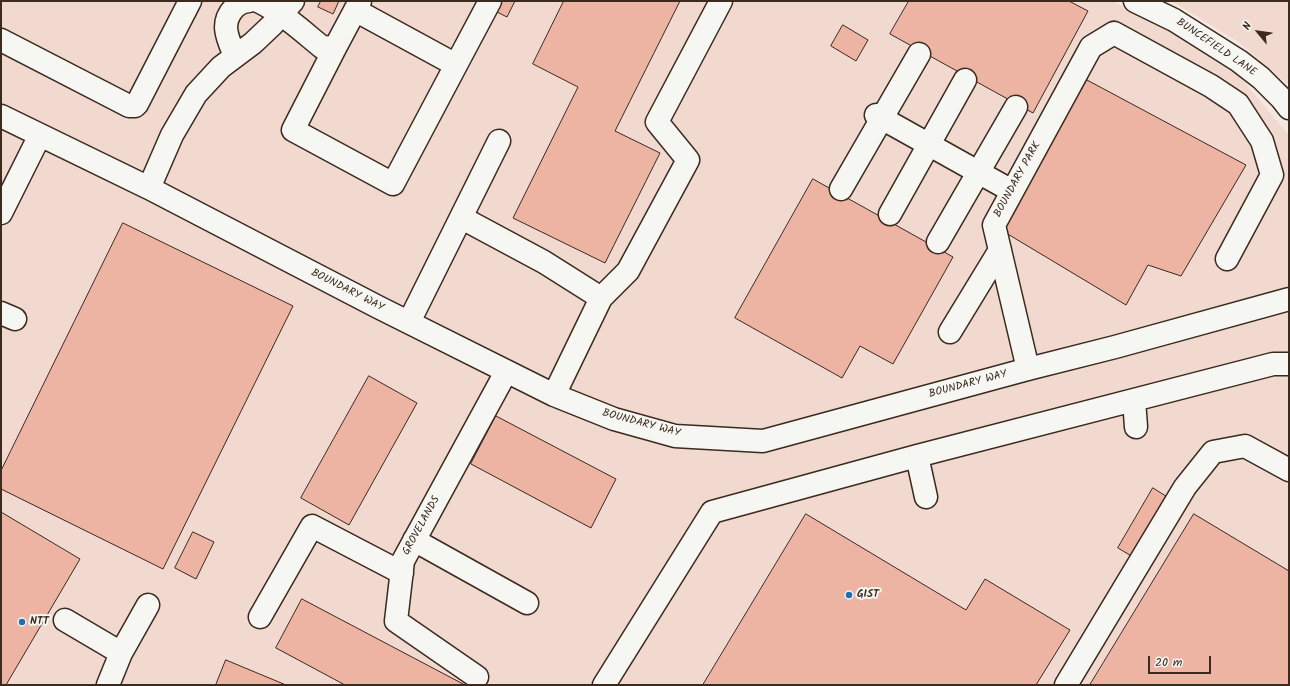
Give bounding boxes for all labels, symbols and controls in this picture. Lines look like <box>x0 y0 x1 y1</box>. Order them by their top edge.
north arrow <box>1238 12 1278 52</box>
street label: BUNCEFIELD LANE <box>1173 16 1259 80</box>
street label: BOUNDARY PARK <box>992 140 1044 220</box>
street label: BOUNDARY WAY <box>308 267 386 315</box>
street label: BOUNDARY WAY <box>927 368 1009 402</box>
street label: BOUNDARY WAY <box>600 407 682 441</box>
street label: GROVELANDS <box>400 494 444 558</box>
place label: GIST <box>857 588 879 602</box>
marker: GIST <box>844 590 854 600</box>
place label: NTT <box>30 615 49 629</box>
marker: NTT <box>17 617 27 627</box>
scale bar <box>1150 648 1213 674</box>
text: 20 m <box>1155 653 1182 672</box>

